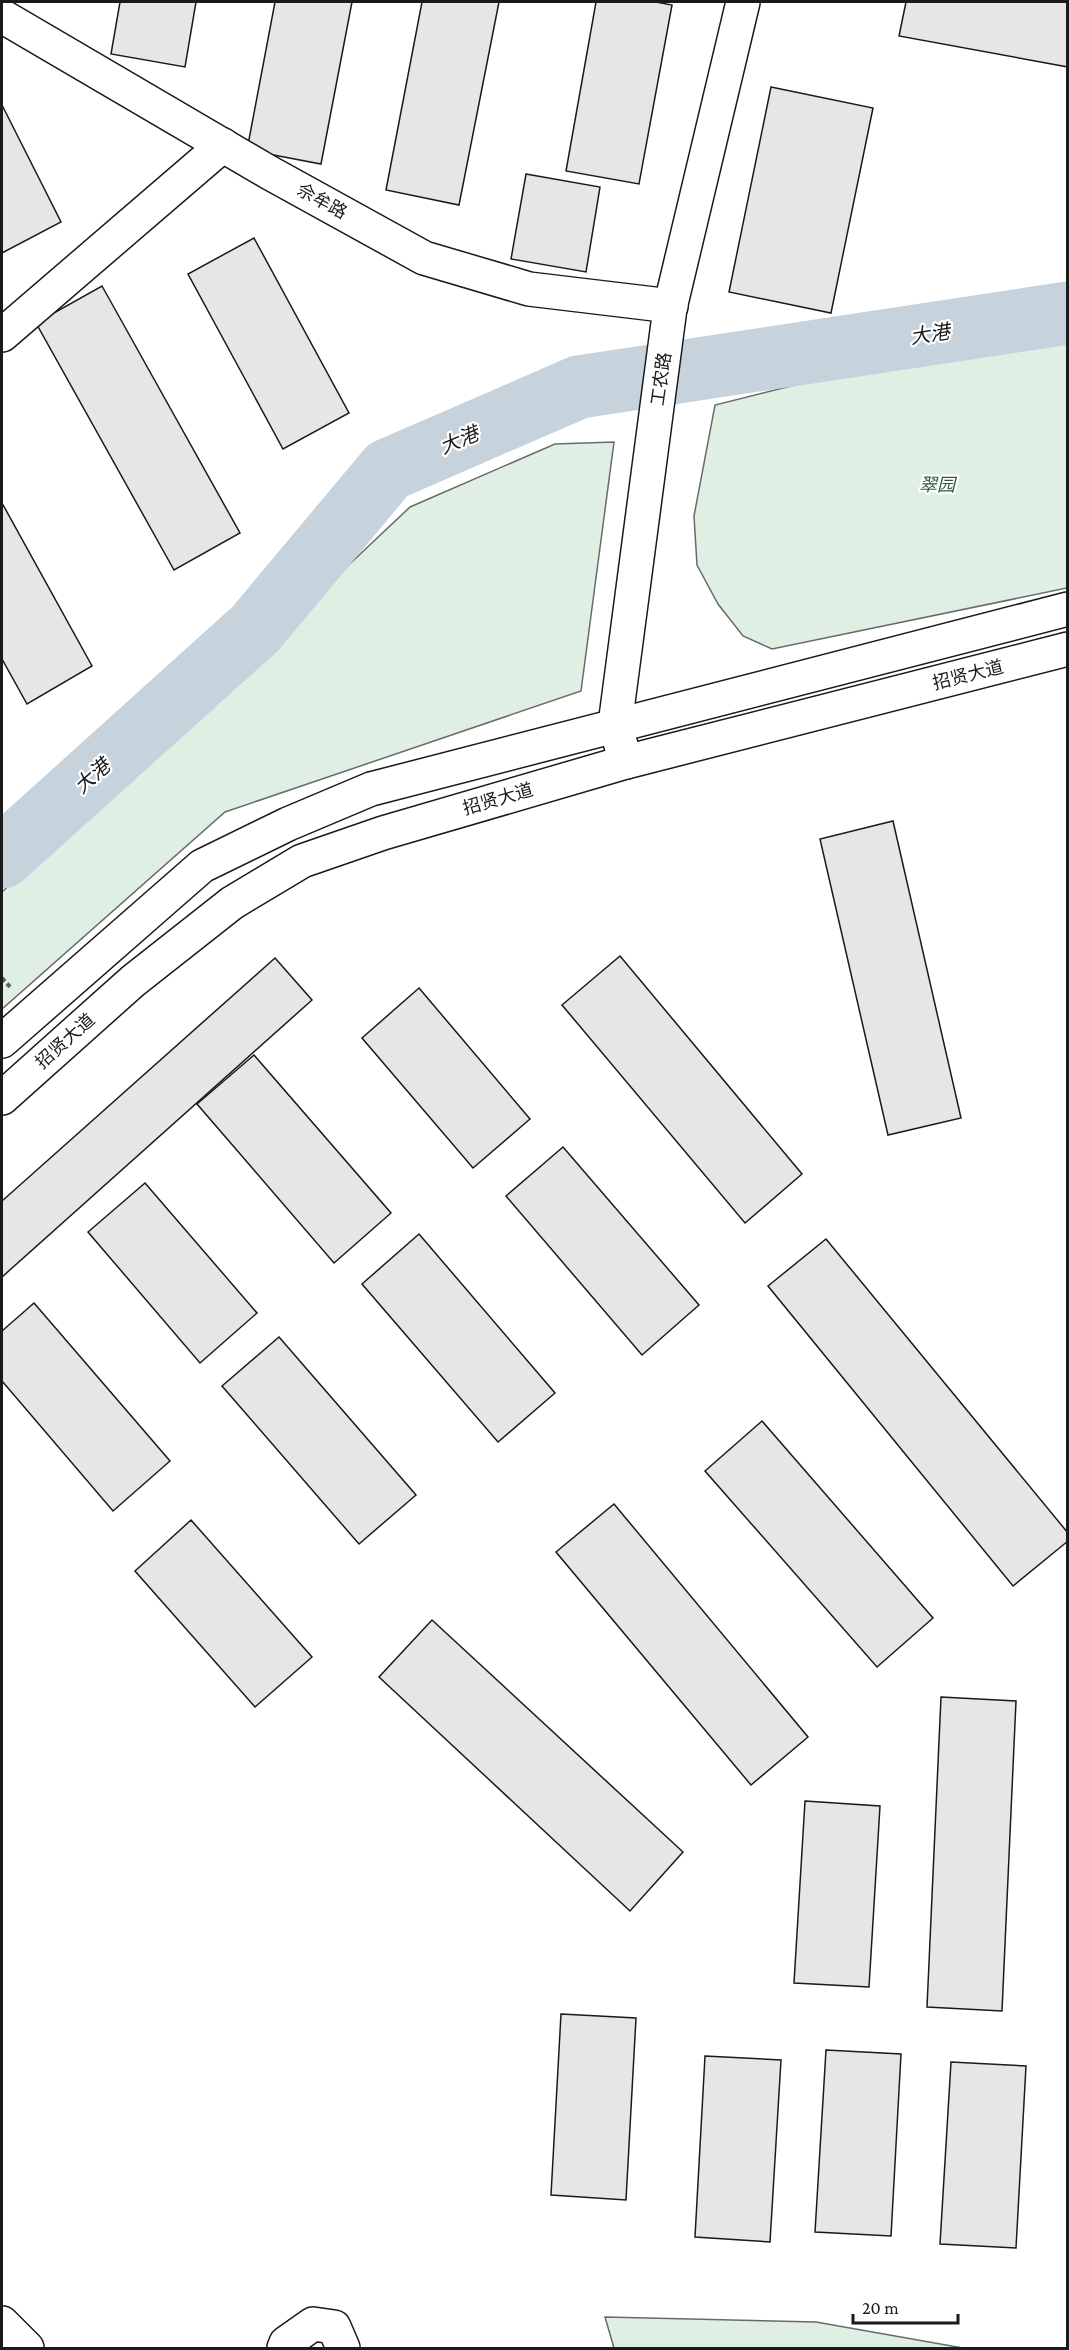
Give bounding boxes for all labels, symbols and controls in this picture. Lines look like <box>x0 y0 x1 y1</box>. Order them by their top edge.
street label: 佘牟路 <box>294 179 350 223</box>
water label: 大港 <box>909 320 954 348</box>
street label: 工农路 <box>647 351 675 407</box>
water label: 大港 <box>436 421 484 458</box>
park label: 翠园 <box>919 475 958 495</box>
street label: 招贤大道 <box>931 657 1005 693</box>
water label: 大港 <box>70 752 116 798</box>
street label: 招贤大道 <box>461 779 535 819</box>
street label: 招贤大道 <box>32 1009 98 1073</box>
scale bar <box>853 2287 958 2325</box>
text: 20 m <box>862 2298 899 2318</box>

